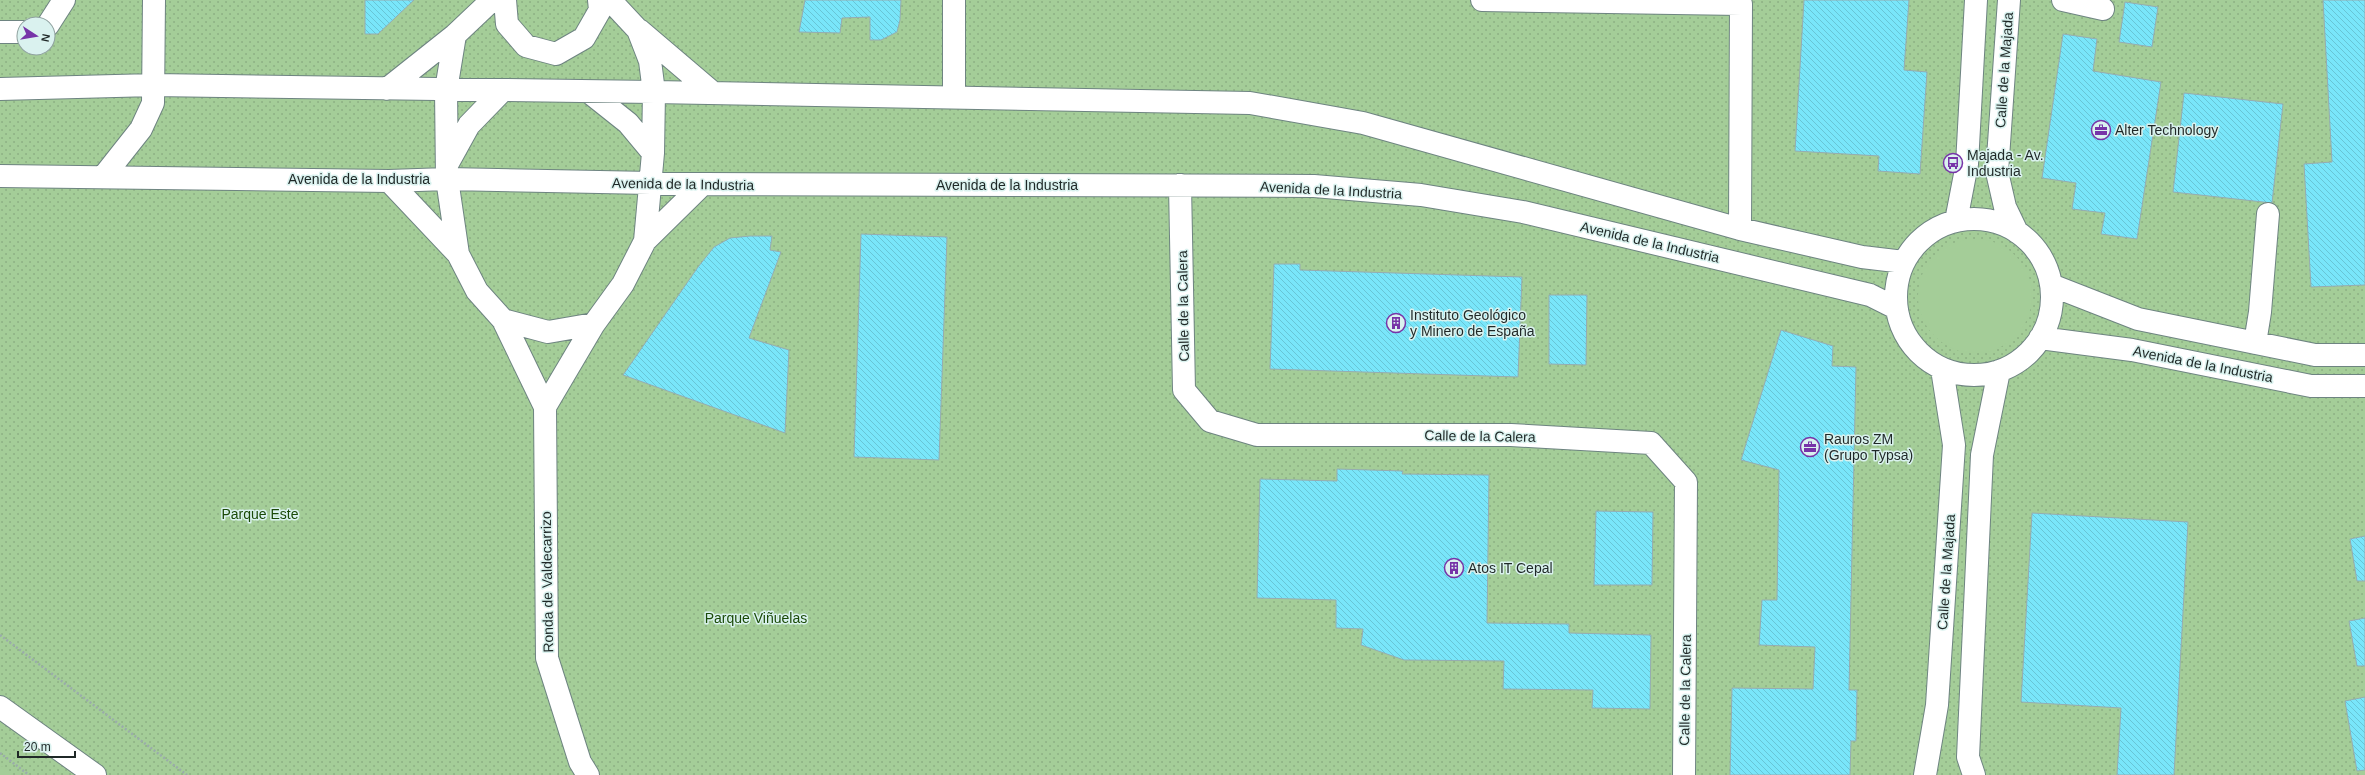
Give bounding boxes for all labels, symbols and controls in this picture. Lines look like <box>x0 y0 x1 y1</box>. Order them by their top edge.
street label: Calle de la Majada <box>1992 11 2016 128</box>
north arrow <box>16 16 56 56</box>
text: N <box>39 33 52 43</box>
office icon: Alter Technology <box>2090 119 2112 141</box>
place label: Alter Technology <box>2115 122 2218 138</box>
place label: Majada - Av. Industria <box>1967 147 2044 179</box>
bus stop icon: Majada - Av. Industria <box>1942 152 1964 174</box>
street label: Avenida de la Industria <box>288 171 430 187</box>
street label: Avenida de la Industria <box>612 175 754 193</box>
street label: Avenida de la Industria <box>936 177 1078 193</box>
street label: Avenida de la Industria <box>1260 178 1403 202</box>
street label: Avenida de la Industria <box>1579 218 1721 266</box>
street label: Calle de la Calera <box>1174 250 1192 362</box>
place label: Instituto Geológico y Minero de España <box>1410 307 1535 339</box>
building icon: Instituto Geológico y Minero de España <box>1385 312 1407 334</box>
street label: Avenida de la Industria <box>2132 343 2275 385</box>
street label: Calle de la Calera <box>1424 427 1536 445</box>
place label: Rauros ZM (Grupo Typsa) <box>1824 431 1913 463</box>
office icon: Rauros ZM (Grupo Typsa) <box>1799 436 1821 458</box>
park label: Parque Este <box>221 506 299 522</box>
street label: Ronda de Valdecarrizo <box>538 511 556 653</box>
street label: Calle de la Majada <box>1934 513 1958 630</box>
building icon: Atos IT Cepal <box>1443 557 1465 579</box>
place label: Atos IT Cepal <box>1468 560 1553 576</box>
park label: Parque Viñuelas <box>705 610 807 626</box>
street label: Calle de la Calera <box>1676 634 1694 746</box>
scale bar <box>18 733 75 759</box>
text: 20 m <box>24 740 51 754</box>

